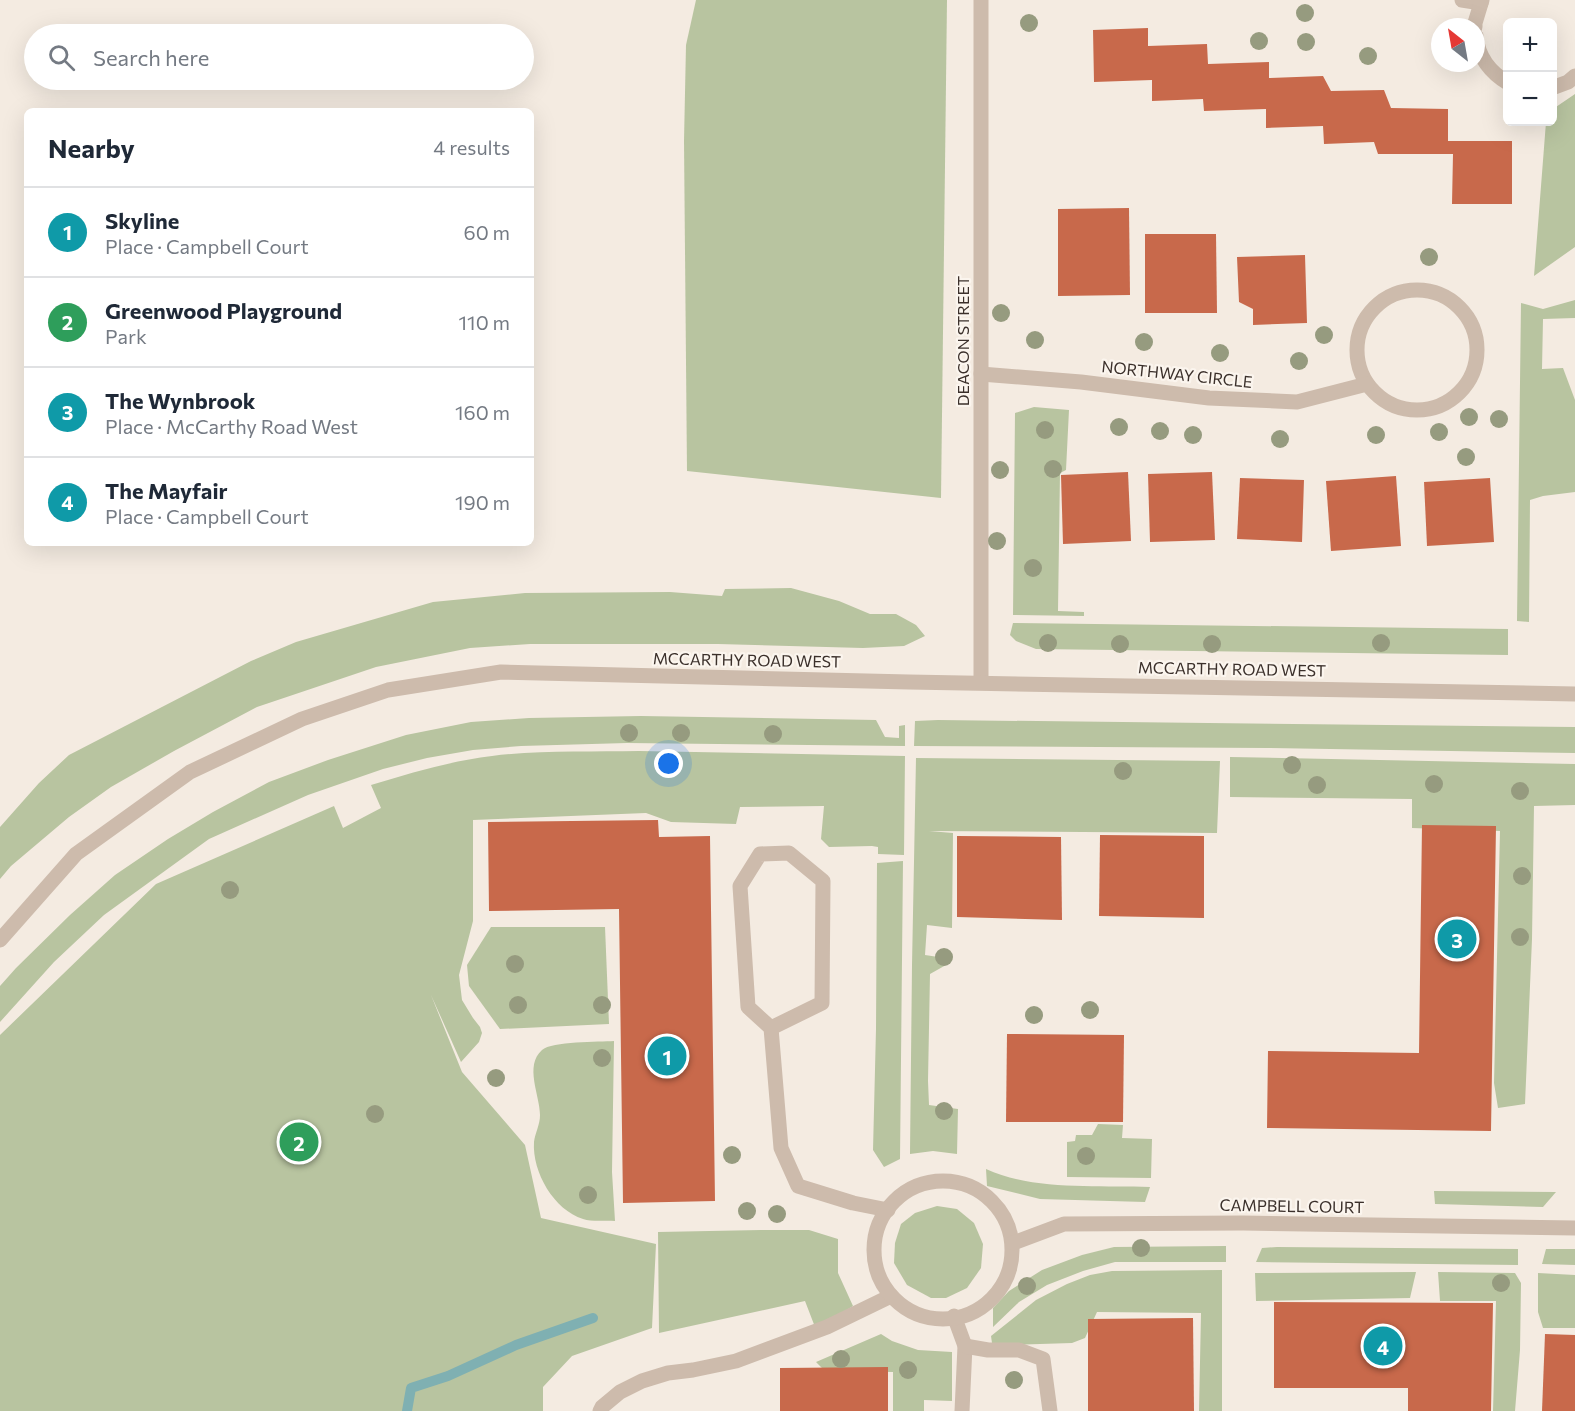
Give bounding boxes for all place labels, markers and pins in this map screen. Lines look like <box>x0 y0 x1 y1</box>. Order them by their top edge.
pin: 3 <box>1438 916 1476 962</box>
pin: 1 <box>648 1034 686 1078</box>
pin: 2 <box>280 1120 318 1164</box>
pin: 4 <box>1364 1324 1402 1368</box>

